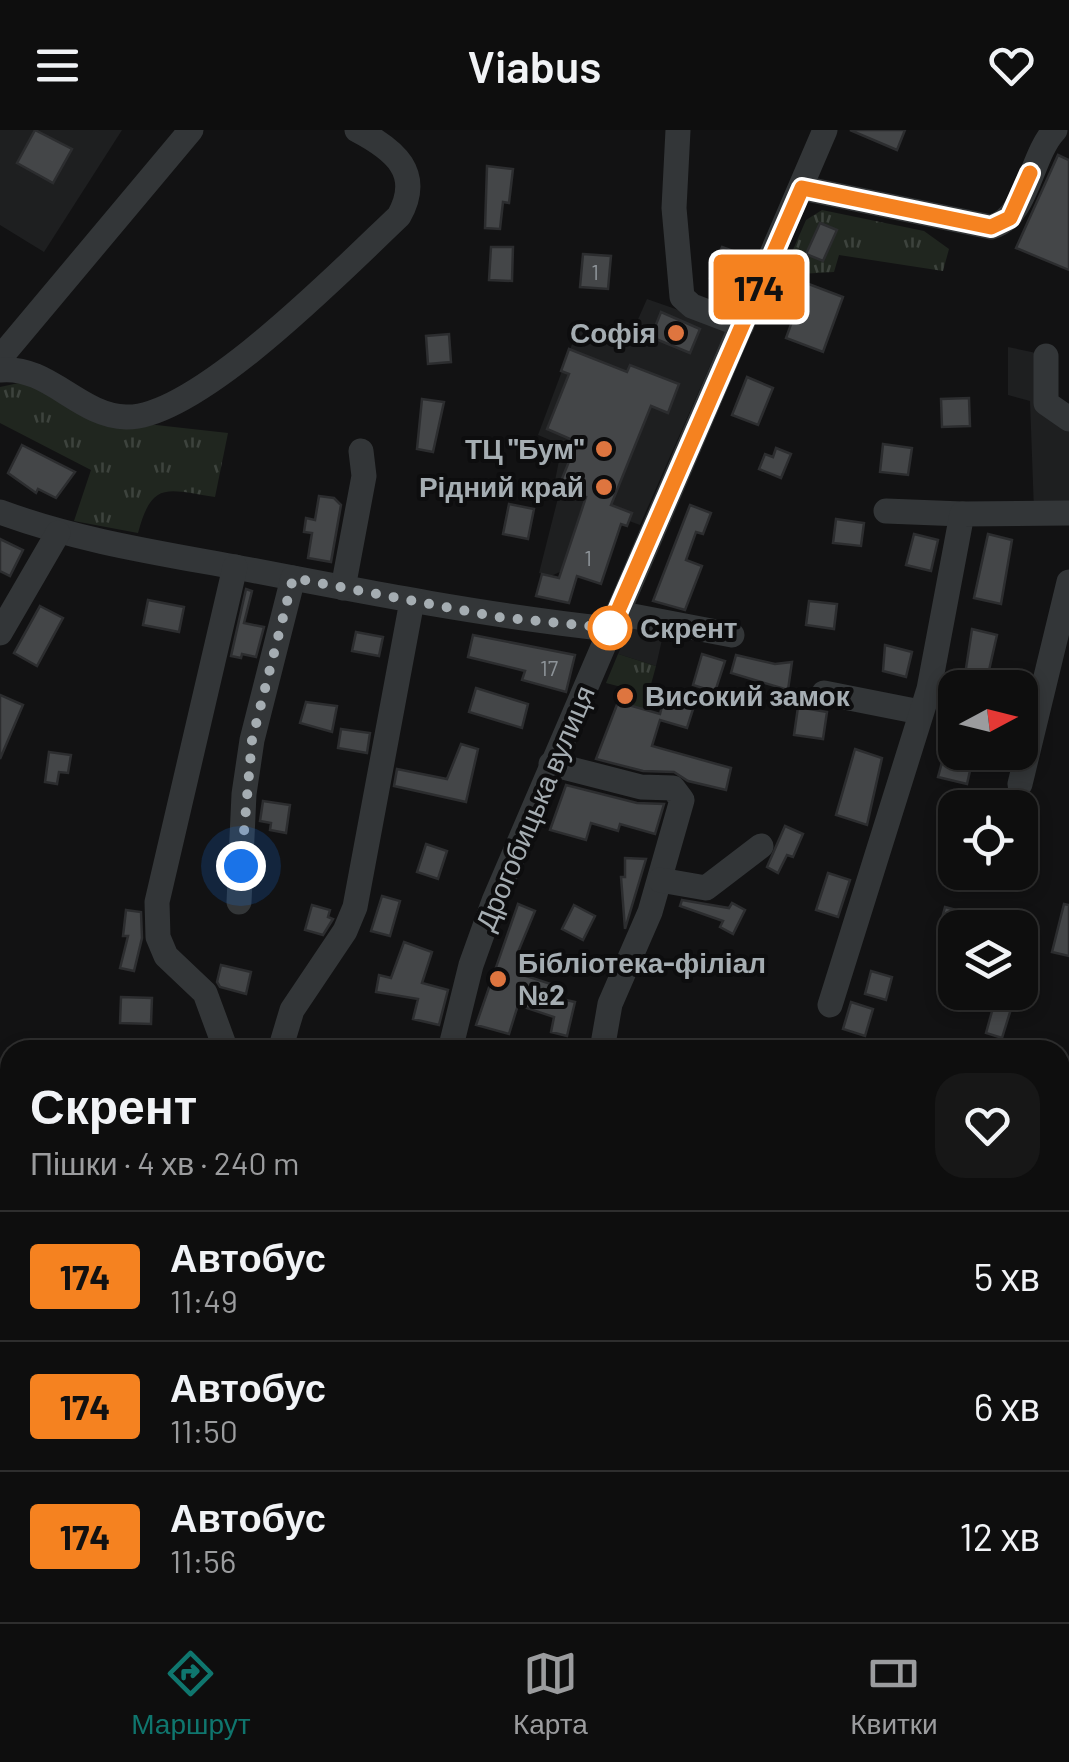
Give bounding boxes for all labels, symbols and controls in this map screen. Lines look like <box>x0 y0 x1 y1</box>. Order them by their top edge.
icon: menu <box>30 38 85 93</box>
text: Viabus <box>467 38 602 92</box>
icon: heart <box>984 38 1039 93</box>
line badge: 174 <box>702 254 816 320</box>
house number: 1 <box>591 258 599 284</box>
text: 174 <box>734 266 784 308</box>
place label: Софія <box>570 315 656 349</box>
marker: Софія <box>665 322 687 344</box>
place label: ТЦ "Бум" <box>465 431 584 465</box>
marker: ТЦ "Бум" <box>593 438 615 460</box>
place label: Рідний край <box>419 469 584 503</box>
marker: Рідний край <box>593 476 615 498</box>
house number: 1 <box>584 544 592 570</box>
marker: Скрент <box>589 607 631 649</box>
place label: Скрент <box>640 610 738 644</box>
house number: 17 <box>540 654 558 680</box>
north arrow <box>938 670 1038 770</box>
map controls <box>938 670 1038 1010</box>
place label: Високий замок <box>645 678 851 712</box>
street label: Дрогобицька вулиця <box>467 680 601 935</box>
marker: Високий замок <box>614 685 636 707</box>
button: locate <box>938 790 1038 890</box>
your location <box>216 841 266 891</box>
button: layers <box>938 910 1038 1010</box>
place label: Бібліотека-філіал №2 <box>518 945 766 1011</box>
marker: Бібліотека-філіал №2 <box>487 968 509 990</box>
button: heart <box>935 1073 1040 1178</box>
text: Скрент <box>30 1076 197 1134</box>
text: Пішки · 4 хв · 240 m <box>30 1143 299 1181</box>
text: Автобус <box>170 1234 326 1280</box>
text: 5 хв <box>974 1253 1040 1299</box>
text: 174 <box>60 1255 110 1297</box>
text: 11:49 <box>170 1281 238 1319</box>
text: Автобус <box>170 1364 326 1410</box>
text: 6 хв <box>974 1383 1040 1429</box>
text: 174 <box>60 1385 110 1427</box>
text: 11:50 <box>170 1411 238 1449</box>
text: Автобус <box>170 1494 326 1540</box>
text: 12 хв <box>960 1513 1040 1559</box>
text: 174 <box>60 1515 110 1557</box>
text: 11:56 <box>170 1541 236 1579</box>
tab: Маршрут <box>131 1646 251 1741</box>
tab: Карта <box>513 1646 588 1741</box>
tab: Квитки <box>850 1646 938 1741</box>

